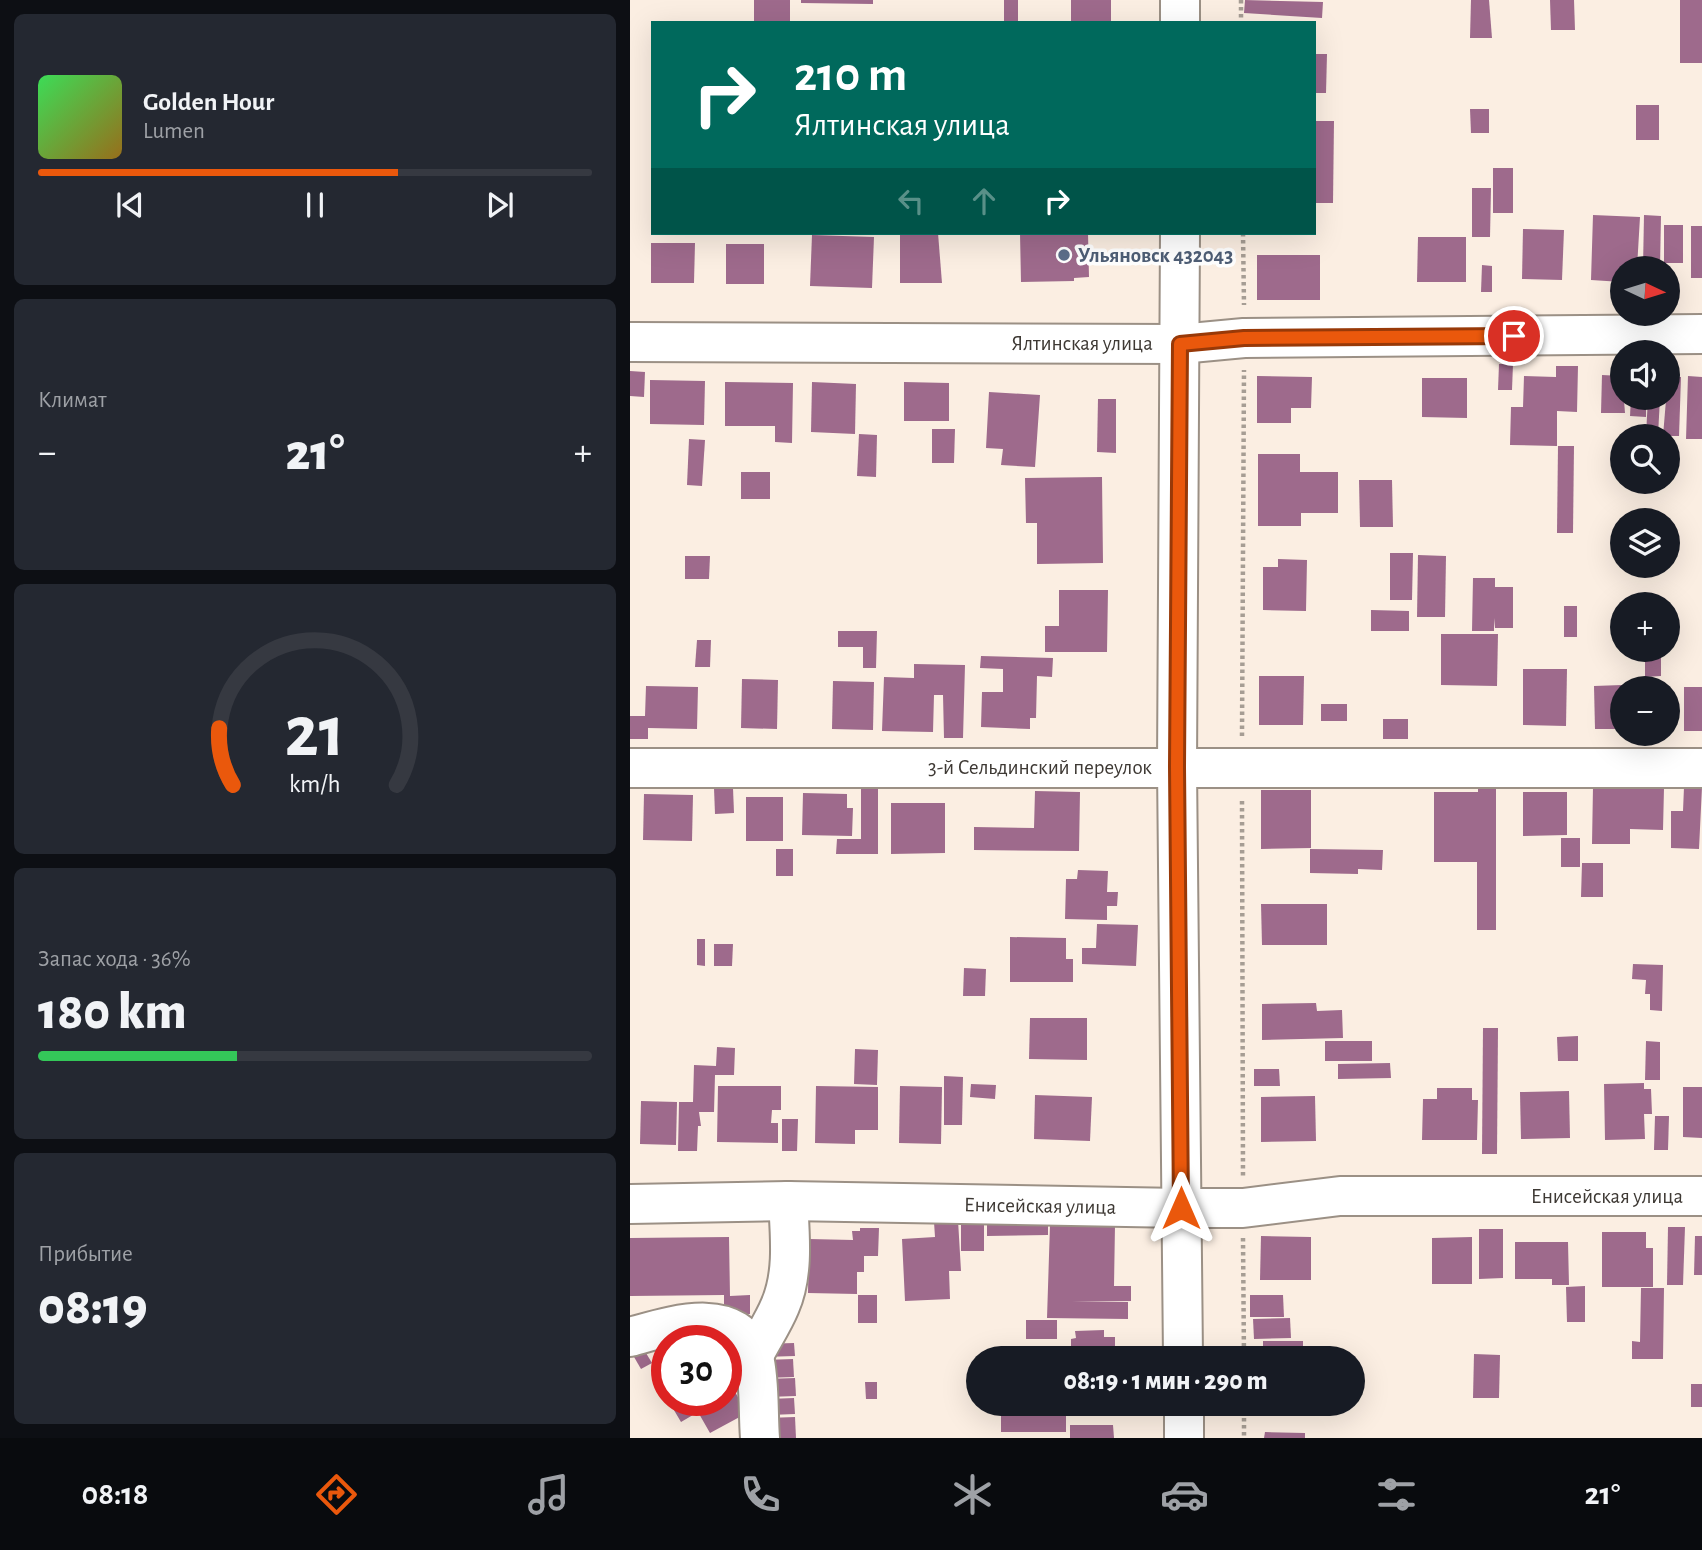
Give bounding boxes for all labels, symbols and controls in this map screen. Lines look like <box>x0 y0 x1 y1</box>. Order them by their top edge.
icon: right <box>679 49 770 140</box>
text: 210 m <box>794 51 907 100</box>
text: Golden Hour <box>143 89 274 115</box>
text: Ялтинская улица <box>794 109 1010 141</box>
text: Lumen <box>143 120 205 143</box>
icon: left <box>892 182 930 220</box>
icon: ahead <box>965 182 1003 220</box>
icon: right <box>1038 182 1076 220</box>
icon: previous <box>111 186 149 224</box>
icon: pause <box>296 186 334 224</box>
icon: next <box>481 186 519 224</box>
place label: Ульяновск 432043 <box>1078 245 1233 266</box>
marker: Ульяновск 432043 <box>1056 247 1072 263</box>
north arrow <box>1610 256 1680 326</box>
map controls <box>1610 256 1680 746</box>
pin <box>1484 306 1544 366</box>
icon: arrive <box>1495 317 1533 355</box>
street label: Ялтинская улица <box>1011 333 1153 354</box>
button: sound <box>1610 340 1680 410</box>
text: Климат <box>38 389 107 412</box>
button: search <box>1610 424 1680 494</box>
text: 21° <box>285 427 345 479</box>
text: − <box>38 434 56 472</box>
text: + <box>574 434 592 472</box>
button: layers <box>1610 508 1680 578</box>
button: + <box>1610 592 1680 662</box>
button: − <box>1610 676 1680 746</box>
text: 21 <box>285 697 345 770</box>
street label: 3-й Сельдинский переулок <box>928 757 1152 778</box>
text: km/h <box>289 772 341 797</box>
text: Запас хода · 36% <box>38 948 191 971</box>
text: 180 km <box>38 986 187 1038</box>
position arrow <box>1144 1171 1218 1245</box>
street label: Енисейская улица <box>1531 1186 1684 1207</box>
street label: Енисейская улица <box>964 1194 1117 1218</box>
text: Прибытие <box>38 1243 133 1266</box>
text: 08:19 <box>38 1281 147 1333</box>
speed limit sign: 30 <box>651 1325 742 1416</box>
text: 08:19 · 1 мин · 290 m <box>1064 1368 1268 1394</box>
icon: directions <box>312 1470 361 1519</box>
icon: music <box>524 1470 573 1519</box>
icon: phone <box>736 1470 785 1519</box>
icon: climate <box>948 1470 997 1519</box>
icon: car <box>1160 1470 1209 1519</box>
icon: filters <box>1372 1470 1421 1519</box>
text: 08:18 <box>82 1478 149 1510</box>
text: 21° <box>1584 1478 1620 1510</box>

